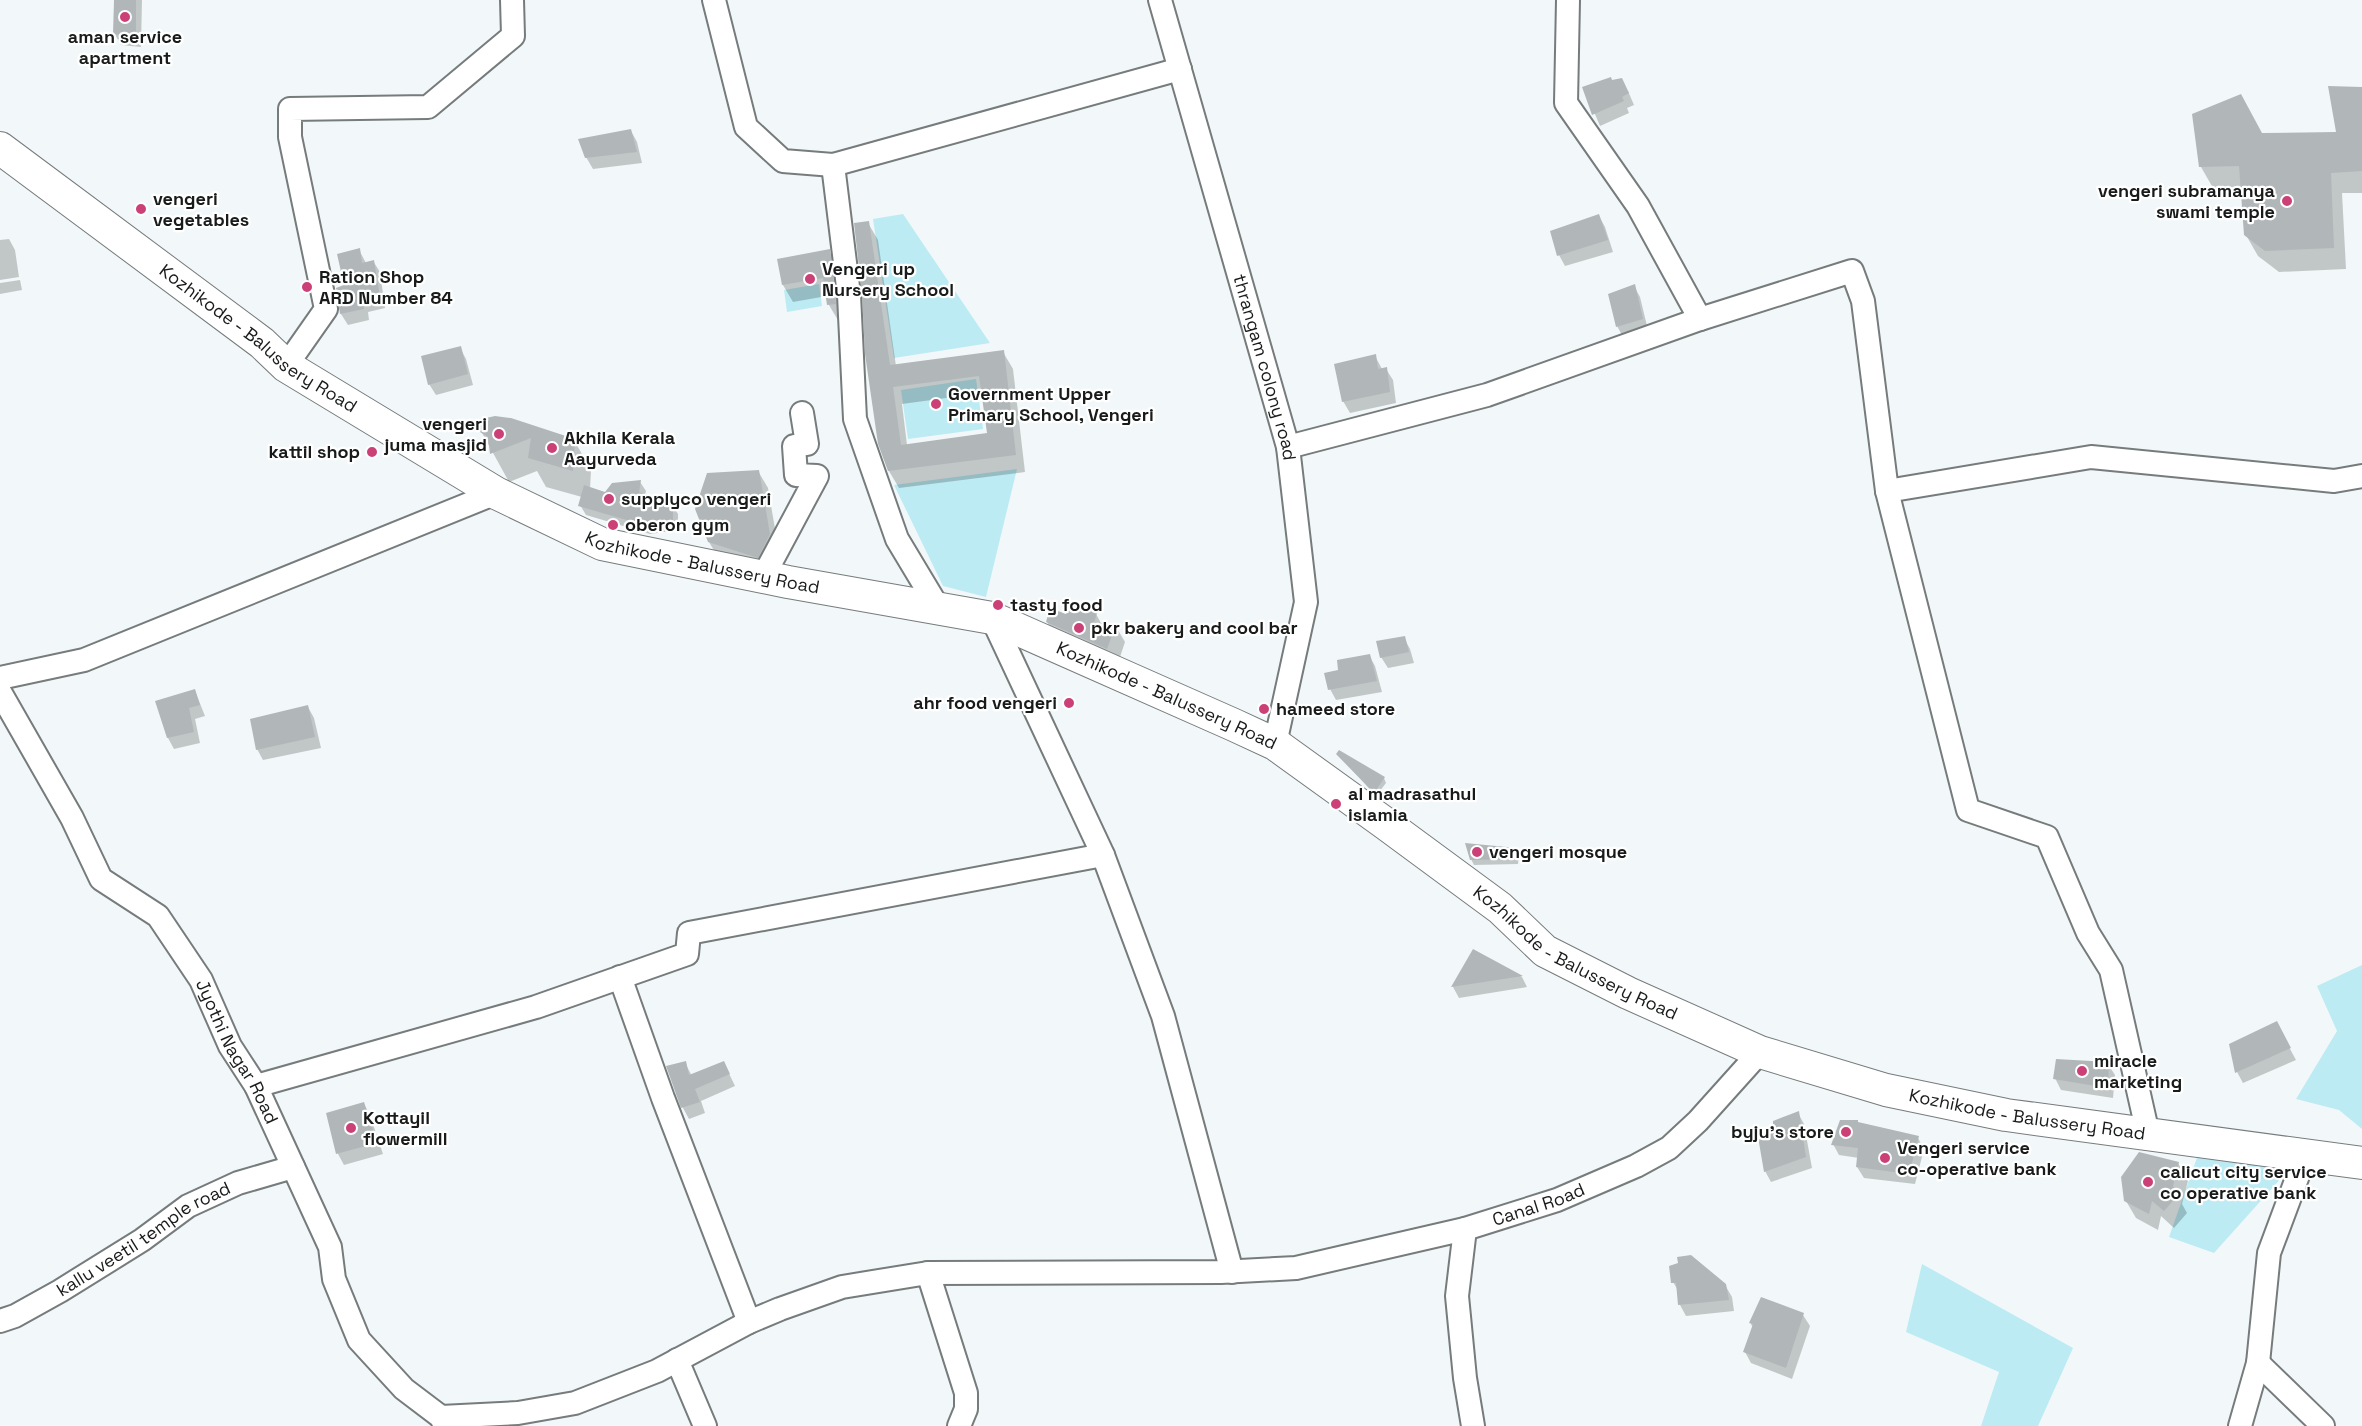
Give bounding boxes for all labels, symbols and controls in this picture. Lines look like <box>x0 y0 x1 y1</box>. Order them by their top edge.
marker: aman service apartment <box>118 10 132 24</box>
place label: aman service apartment <box>68 25 182 69</box>
place label: vengeri subramanya swami temple <box>2098 179 2276 223</box>
place label: vengeri vegetables <box>153 187 249 231</box>
marker: vengeri subramanya swami temple <box>2280 194 2294 208</box>
marker: vengeri vegetables <box>134 202 148 216</box>
place label: Vengeri up Nursery School <box>822 257 954 301</box>
street label: Kozhikode - Balussery Road <box>155 259 361 417</box>
place label: Ration Shop ARD Number 84 <box>319 265 453 309</box>
street label: thrangam colony road <box>1228 271 1301 461</box>
marker: Vengeri up Nursery School <box>803 272 817 286</box>
marker: Ration Shop ARD Number 84 <box>300 280 314 294</box>
place label: Government Upper Primary School, Vengeri <box>948 382 1154 426</box>
marker: Government Upper Primary School, Vengeri <box>929 397 943 411</box>
place label: vengeri juma masjid <box>384 412 487 456</box>
place label: Akhila Kerala Aayurveda <box>564 426 676 470</box>
marker: vengeri juma masjid <box>492 427 506 441</box>
place label: kattil shop <box>268 440 360 463</box>
marker: Akhila Kerala Aayurveda <box>545 441 559 455</box>
marker: kattil shop <box>365 445 379 459</box>
place label: supplyco vengeri <box>621 487 771 510</box>
marker: supplyco vengeri <box>602 492 616 506</box>
place label: oberon gym <box>625 513 729 536</box>
marker: oberon gym <box>606 518 620 532</box>
street label: Kozhikode - Balussery Road <box>581 526 822 598</box>
place label: tasty food <box>1010 593 1103 616</box>
marker: tasty food <box>991 598 1005 612</box>
place label: pkr bakery and cool bar <box>1091 616 1298 639</box>
marker: pkr bakery and cool bar <box>1072 621 1086 635</box>
street label: Kozhikode - Balussery Road <box>1053 636 1281 754</box>
place label: ahr food vengeri <box>913 691 1057 714</box>
marker: ahr food vengeri <box>1062 696 1076 710</box>
place label: hameed store <box>1276 697 1395 720</box>
marker: hameed store <box>1257 702 1271 716</box>
place label: al madrasathul islamia <box>1348 782 1476 826</box>
marker: al madrasathul islamia <box>1329 797 1343 811</box>
place label: vengeri mosque <box>1489 840 1627 863</box>
marker: vengeri mosque <box>1470 845 1484 859</box>
street label: Kozhikode - Balussery Road <box>1469 880 1682 1025</box>
street label: Jyothi Nagar Road <box>191 975 284 1127</box>
place label: miracle marketing <box>2094 1049 2182 1093</box>
marker: miracle marketing <box>2075 1064 2089 1078</box>
street label: Kozhikode - Balussery Road <box>1907 1083 2147 1145</box>
place label: Kottayil flowermill <box>363 1106 447 1150</box>
place label: byju's store <box>1731 1120 1834 1143</box>
marker: Kottayil flowermill <box>344 1121 358 1135</box>
marker: byju's store <box>1839 1125 1853 1139</box>
place label: Vengeri service co-operative bank <box>1897 1136 2057 1180</box>
marker: Vengeri service co-operative bank <box>1878 1151 1892 1165</box>
place label: calicut city service co operative bank <box>2160 1160 2327 1204</box>
marker: calicut city service co operative bank <box>2141 1175 2155 1189</box>
street label: kallu veetil temple road <box>52 1176 234 1301</box>
street label: Canal Road <box>1489 1177 1588 1231</box>

